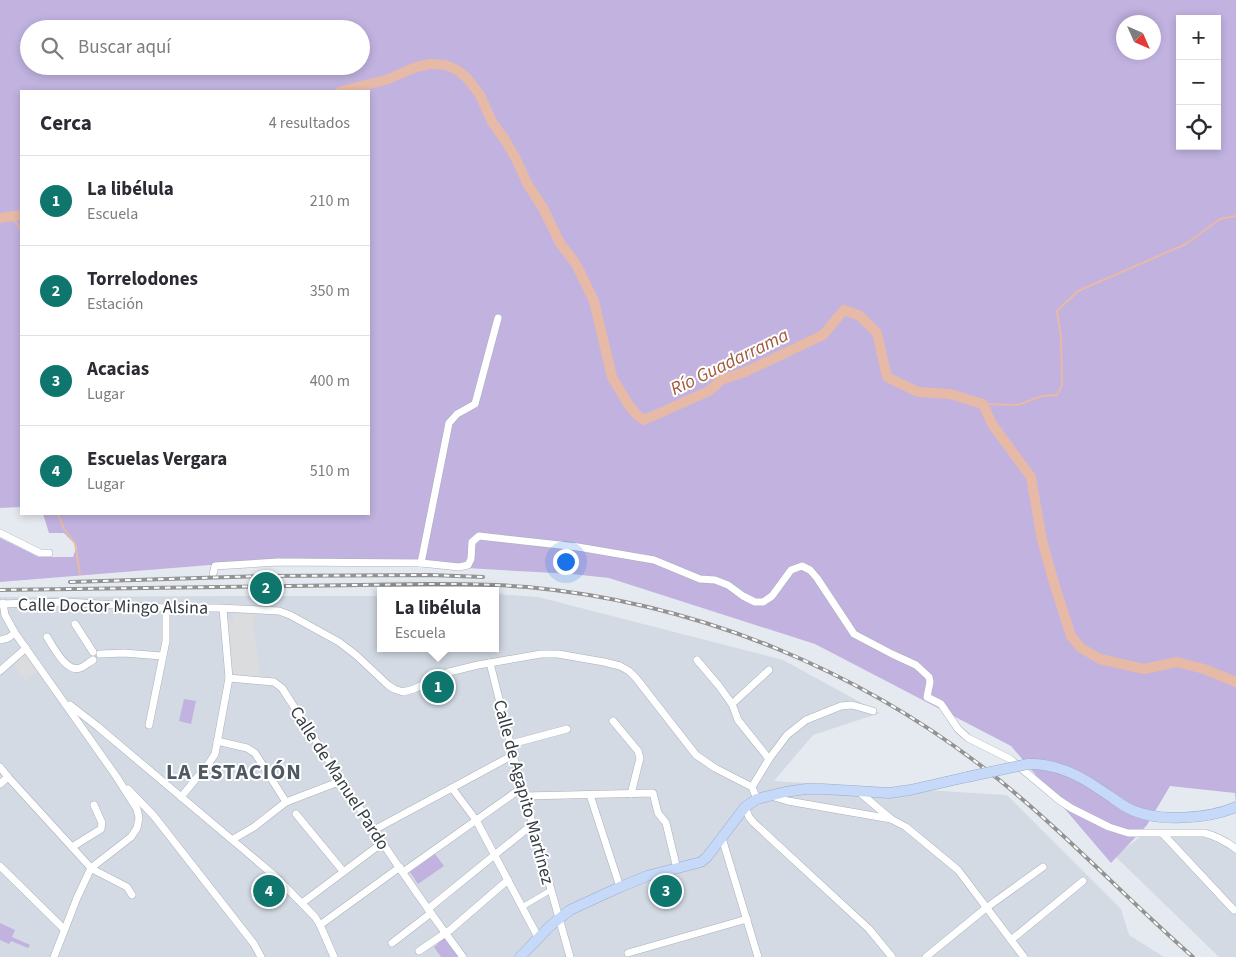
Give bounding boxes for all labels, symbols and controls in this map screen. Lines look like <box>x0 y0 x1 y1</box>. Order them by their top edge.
north arrow <box>1116 15 1161 60</box>
map controls <box>1176 15 1221 150</box>
button: + <box>1176 15 1221 60</box>
search box <box>20 20 370 75</box>
icon: search <box>38 34 66 62</box>
text: Buscar aquí <box>78 34 171 61</box>
button: − <box>1176 60 1221 105</box>
button: locate <box>1176 105 1221 150</box>
text: Cerca <box>40 108 92 138</box>
text: 4 resultados <box>269 112 350 134</box>
text: La libélula <box>87 176 174 203</box>
text: 1 <box>52 190 60 212</box>
text: 210 m <box>310 190 350 212</box>
text: Escuela <box>87 203 138 225</box>
text: Torrelodones <box>87 266 198 293</box>
text: 2 <box>52 280 60 302</box>
text: 350 m <box>310 280 350 302</box>
text: Estación <box>87 293 144 315</box>
water label: Río Guadarrama <box>666 322 793 403</box>
text: Acacias <box>87 356 149 383</box>
text: 3 <box>52 370 60 392</box>
text: 400 m <box>310 370 350 392</box>
text: Lugar <box>87 383 125 405</box>
text: Escuelas Vergara <box>87 446 227 473</box>
text: 4 <box>52 460 60 482</box>
text: 510 m <box>310 460 350 482</box>
text: Lugar <box>87 473 125 495</box>
your location <box>553 549 579 575</box>
pin: 2 <box>250 569 282 607</box>
popup <box>377 587 499 652</box>
street label: Calle Doctor Mingo Alsina <box>18 592 208 621</box>
text: La libélula <box>395 595 481 622</box>
text: Escuela <box>395 622 446 644</box>
pin: 1 <box>422 668 454 706</box>
street label: Calle de Agapito Martínez <box>487 697 560 888</box>
street label: Calle de Manuel Pardo <box>284 702 395 855</box>
district label: LA ESTACIÓN <box>166 756 302 788</box>
pin: 4 <box>253 872 285 910</box>
pin: 3 <box>650 872 682 910</box>

